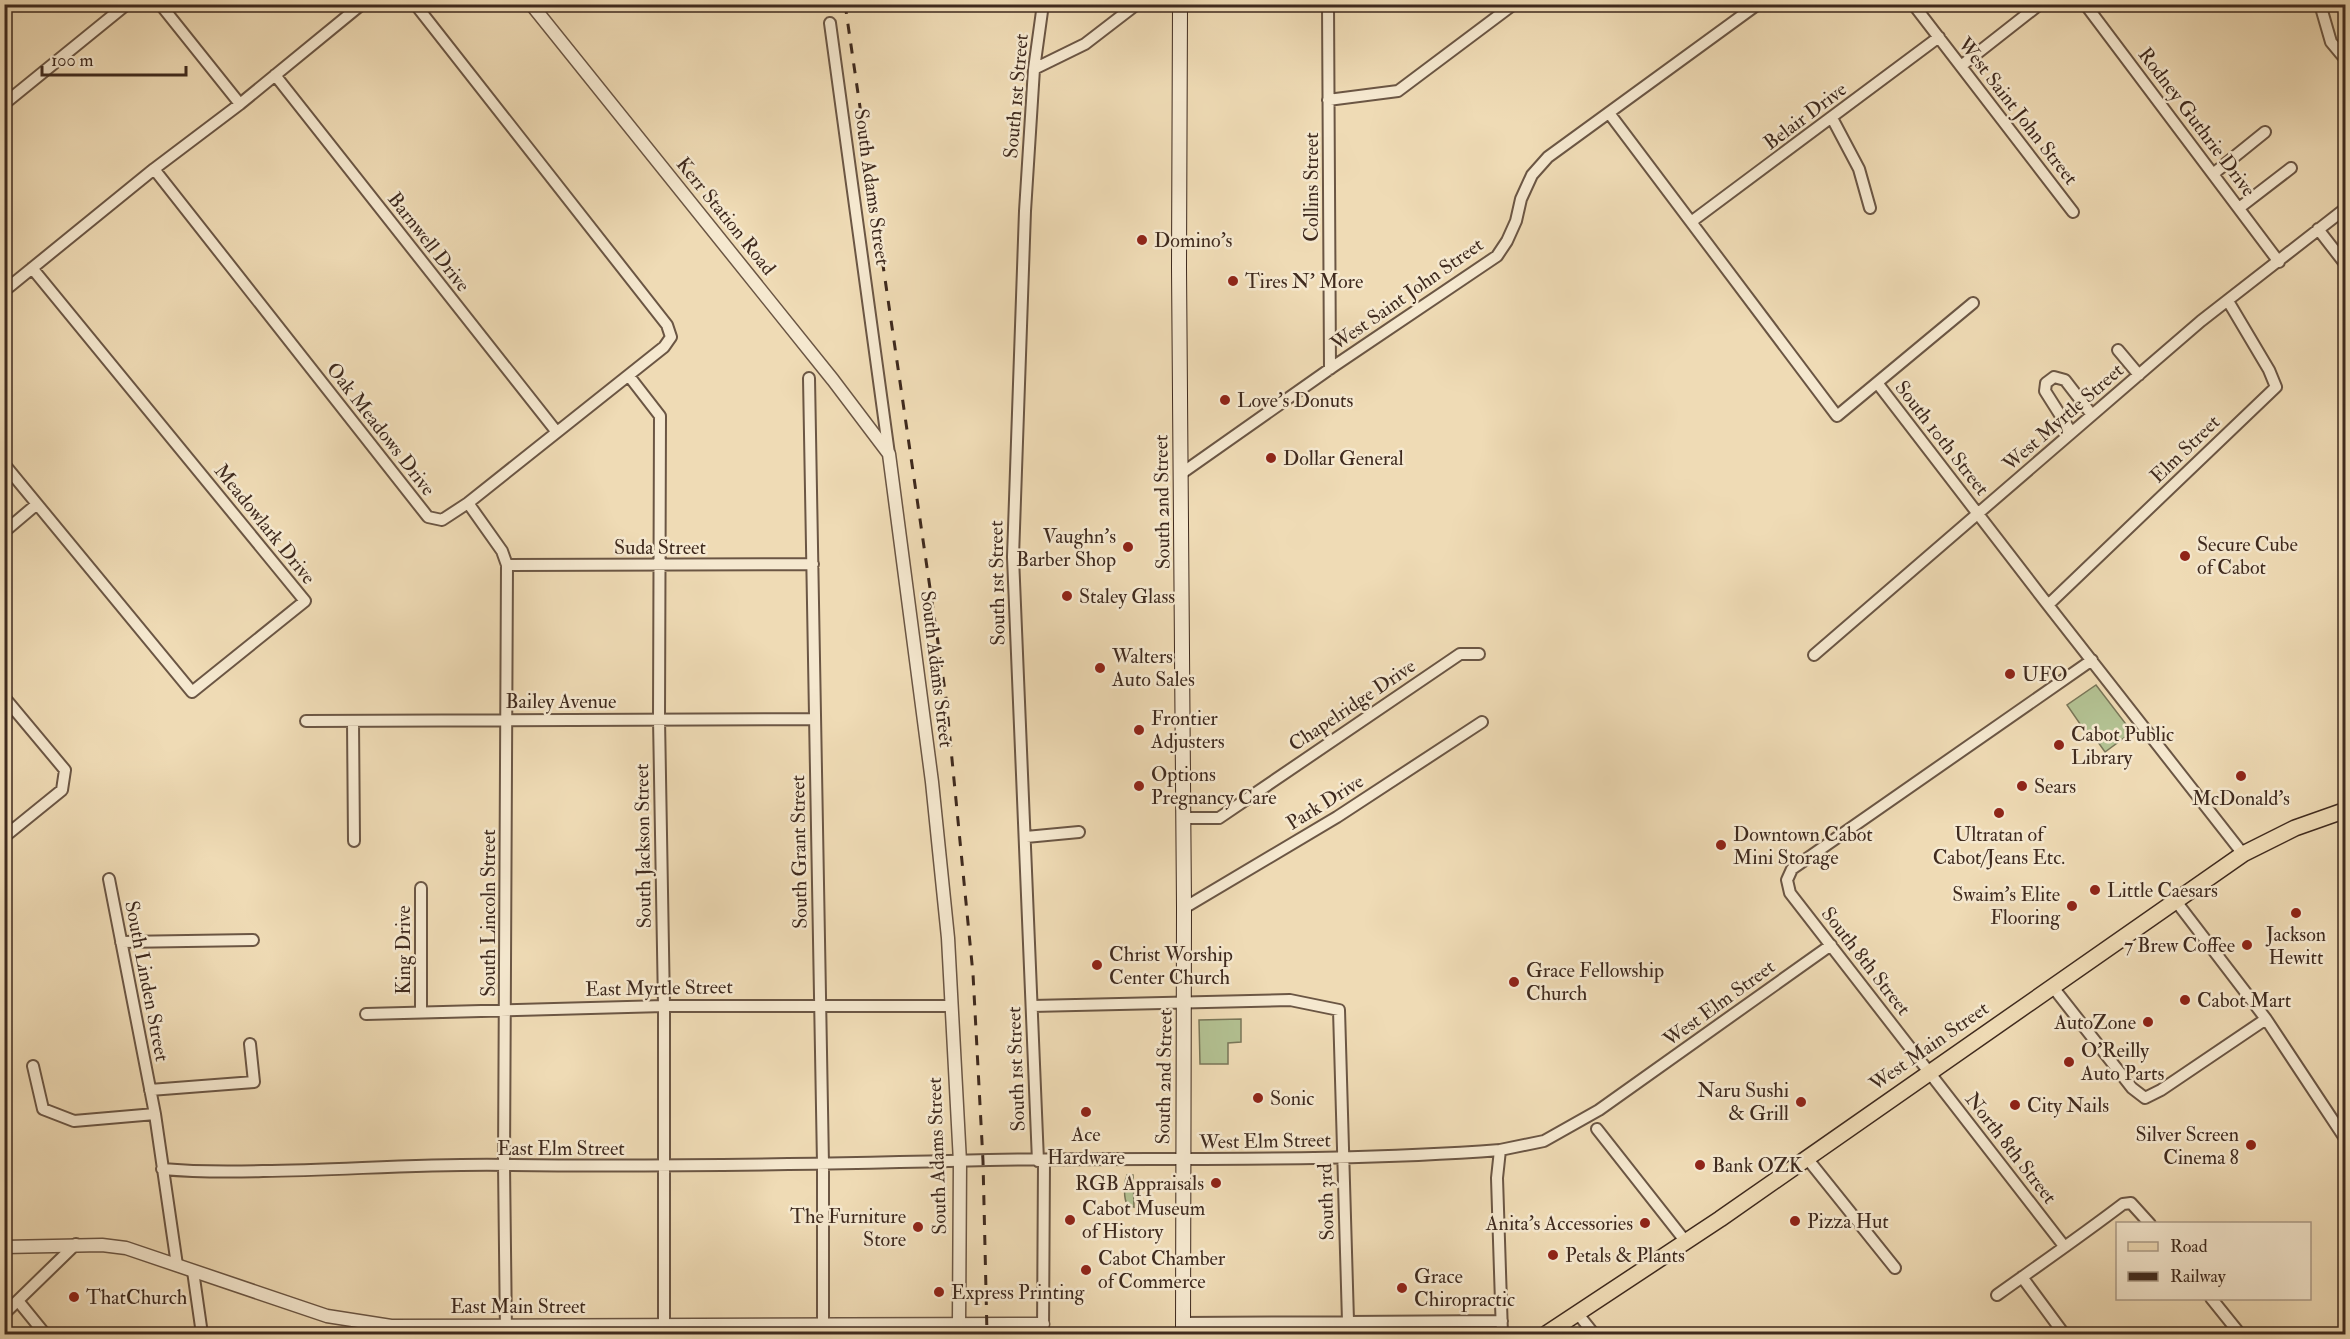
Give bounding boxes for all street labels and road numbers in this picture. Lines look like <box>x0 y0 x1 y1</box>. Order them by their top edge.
street label: West Saint John Street <box>1952 31 2084 190</box>
street label: South 1st Street <box>998 32 1034 159</box>
street label: Rodney Guthrie Drive <box>2133 42 2261 202</box>
street label: Belair Drive <box>1759 77 1851 155</box>
street label: South Adams Street <box>849 107 895 267</box>
street label: Collins Street <box>1299 132 1324 242</box>
street label: Kerr Station Road <box>671 152 781 280</box>
street label: Barnwell Drive <box>382 187 476 297</box>
street label: West Saint John Street <box>1325 232 1489 357</box>
street label: Oak Meadows Drive <box>321 357 441 501</box>
street label: West Myrtle Street <box>1997 357 2129 477</box>
street label: South 10th Street <box>1889 376 1995 501</box>
street label: Elm Street <box>2145 409 2226 488</box>
street label: South 2nd Street <box>1148 434 1176 570</box>
street label: Meadowlark Drive <box>209 459 321 589</box>
street label: South 1st Street <box>983 520 1011 646</box>
street label: Suda Street <box>614 535 706 560</box>
street label: South Adams Street <box>915 589 959 749</box>
street label: Chapelridge Drive <box>1284 653 1421 757</box>
street label: Bailey Avenue <box>506 689 616 714</box>
street label: South Jackson Street <box>629 763 657 929</box>
street label: Park Drive <box>1282 769 1368 835</box>
street label: South Grant Street <box>785 774 813 929</box>
street label: South Lincoln Street <box>476 829 501 997</box>
street label: South Linden Street <box>119 899 175 1064</box>
street label: South 8th Street <box>1816 902 1916 1021</box>
street label: King Drive <box>391 905 416 995</box>
street label: West Elm Street <box>1657 954 1780 1052</box>
street label: East Myrtle Street <box>585 974 734 1002</box>
street label: West Main Street <box>1864 995 1994 1097</box>
street label: South 1st Street <box>1001 1006 1031 1132</box>
street label: South 2nd Street <box>1150 1009 1178 1145</box>
street label: South Adams Street <box>922 1076 952 1235</box>
street label: North 8th Street <box>1960 1087 2063 1209</box>
street label: West Elm Street <box>1198 1127 1332 1155</box>
street label: East Elm Street <box>497 1136 625 1161</box>
street label: South 3rd <box>1312 1163 1340 1241</box>
street label: East Main Street <box>450 1294 586 1319</box>

